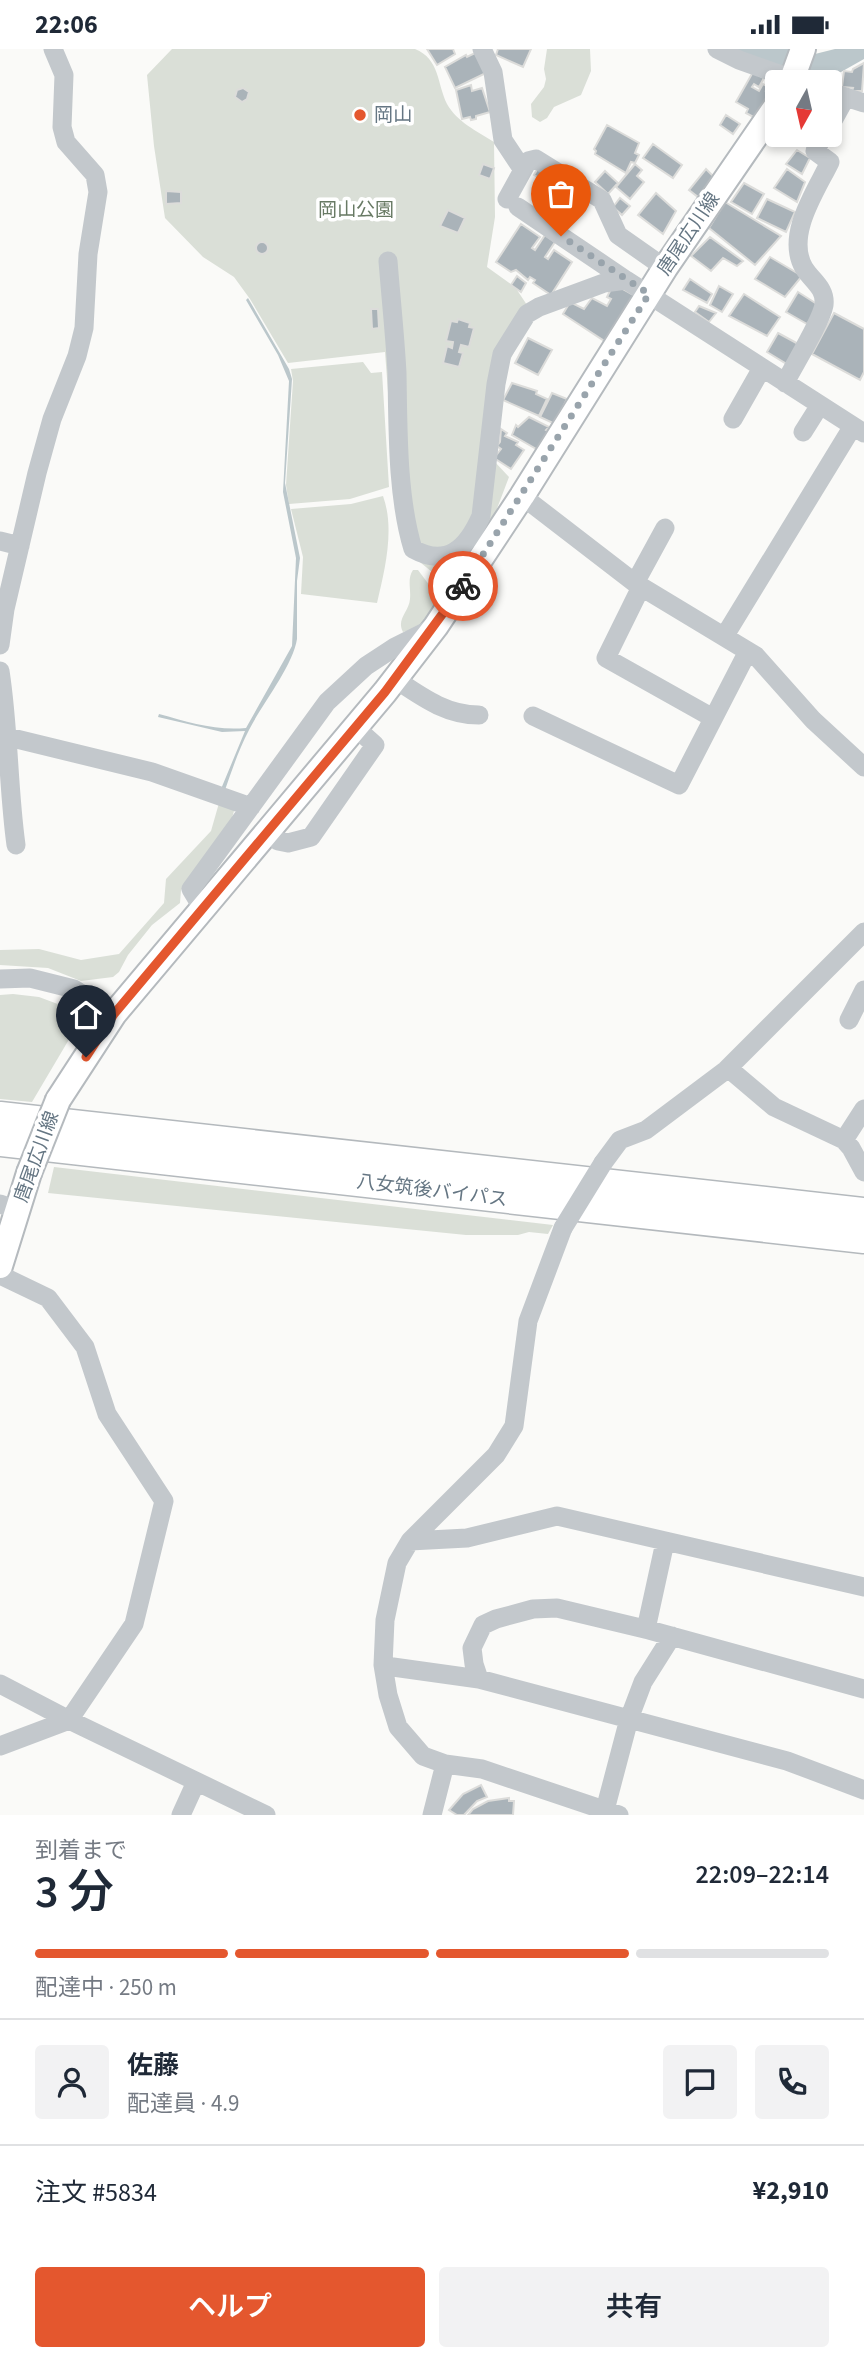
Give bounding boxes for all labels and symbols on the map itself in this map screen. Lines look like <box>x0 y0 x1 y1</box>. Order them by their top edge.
north arrow <box>765 70 842 147</box>
place label: 岡山 <box>374 102 412 129</box>
marker: 岡山 <box>352 107 368 123</box>
pin <box>531 164 591 236</box>
street label: 唐尾広川線 <box>651 187 727 281</box>
park label: 岡山公園 <box>318 197 394 224</box>
courier <box>428 551 498 621</box>
pin <box>56 985 116 1057</box>
street label: 唐尾広川線 <box>8 1108 66 1206</box>
street label: 八女筑後バイパス <box>355 1168 509 1214</box>

